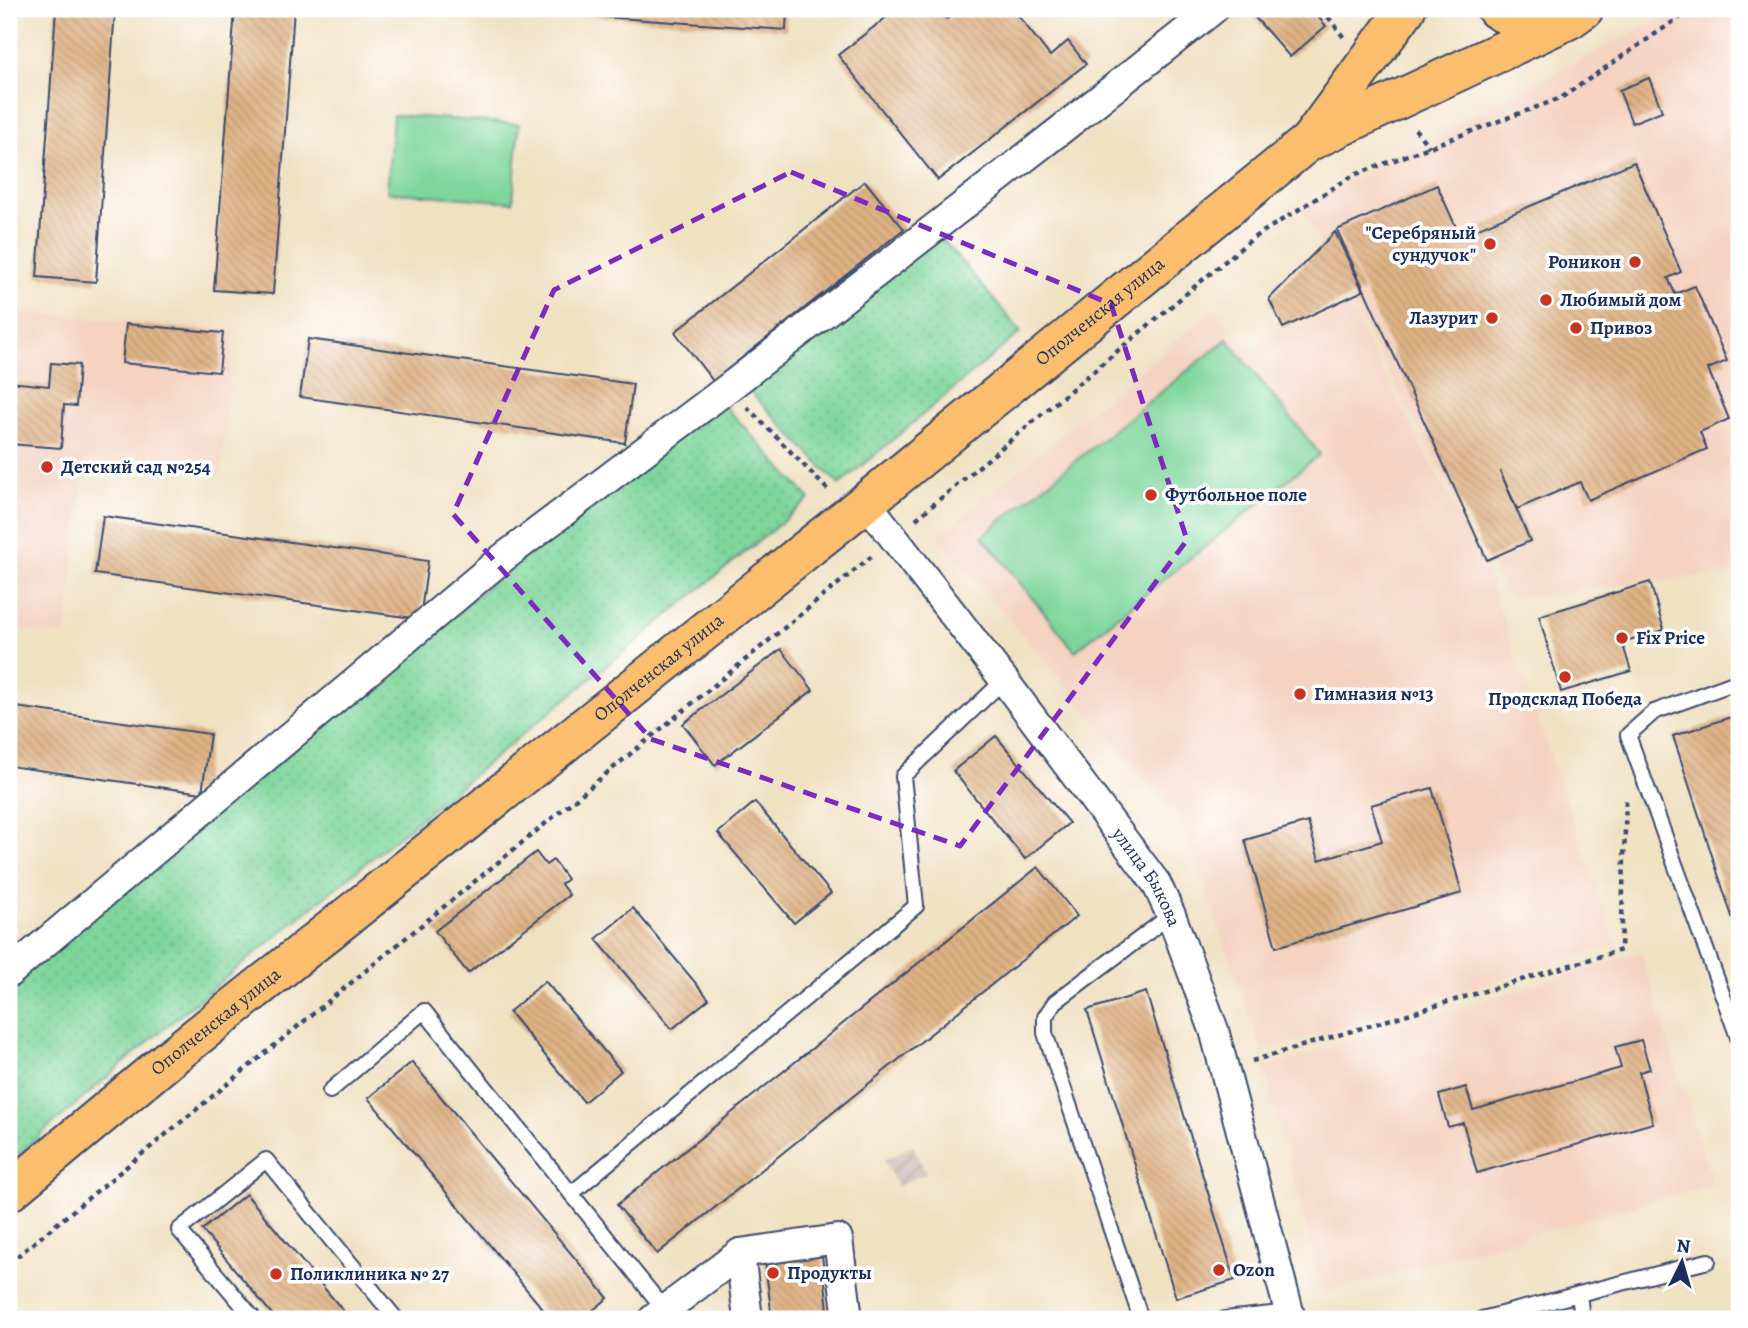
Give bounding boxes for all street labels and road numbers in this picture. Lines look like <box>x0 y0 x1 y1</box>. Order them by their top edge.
street label: Ополченская улица <box>1030 251 1170 372</box>
street label: Ополченская улица <box>588 607 729 728</box>
street label: улица Быкова <box>1105 821 1187 930</box>
street label: Ополченская улица <box>145 961 286 1082</box>

